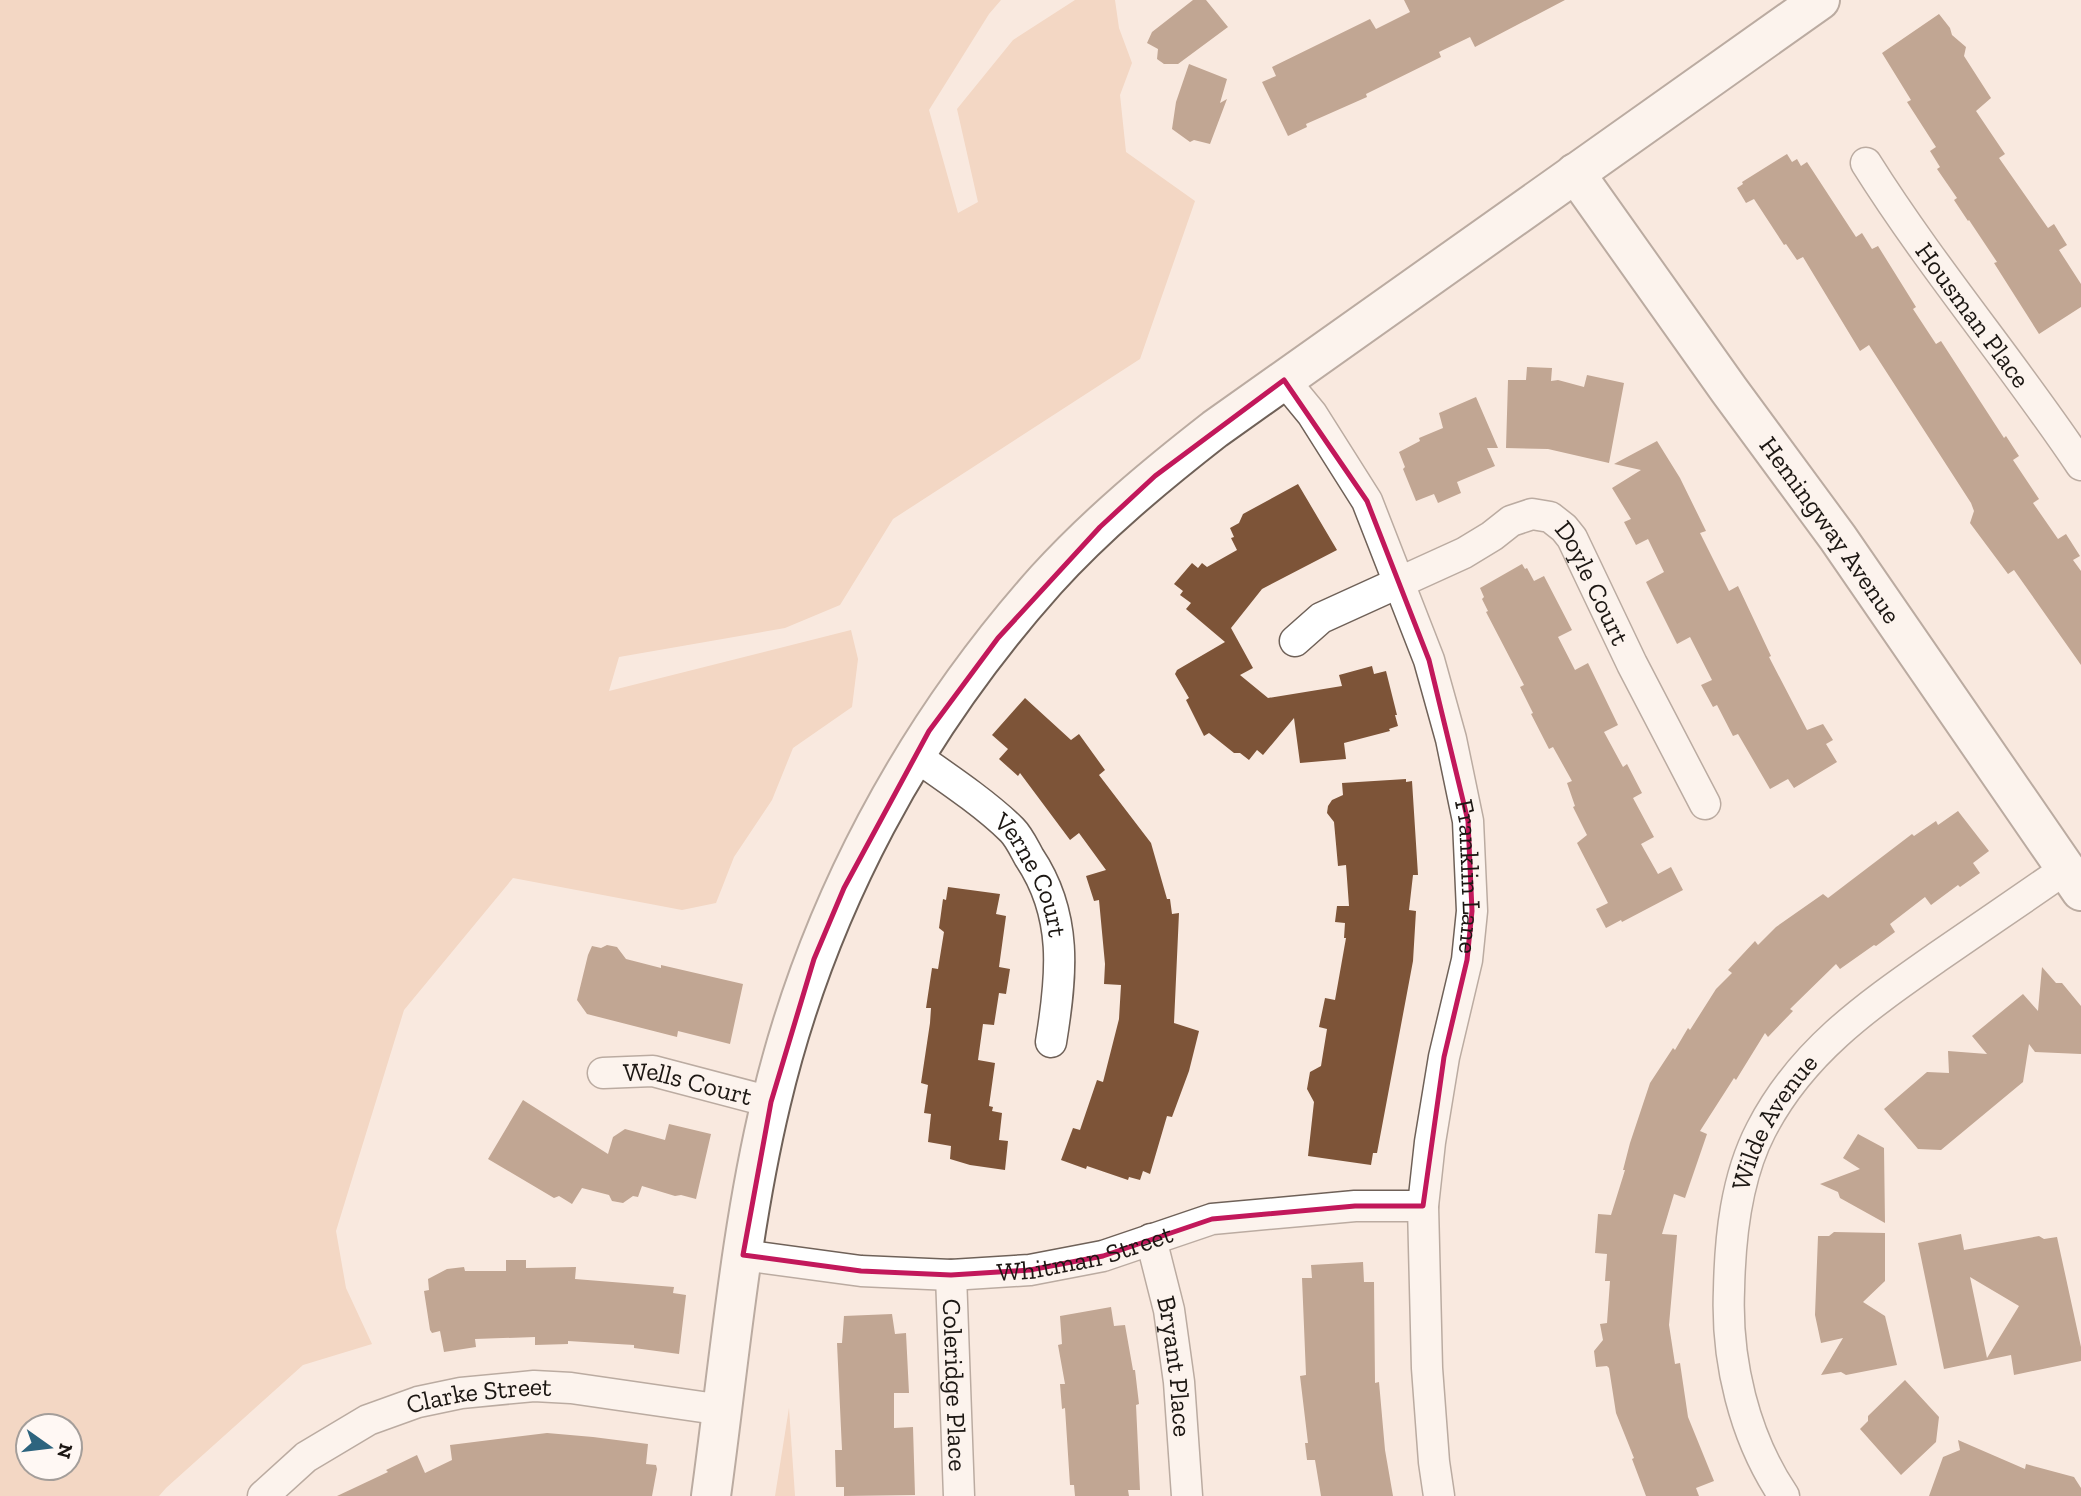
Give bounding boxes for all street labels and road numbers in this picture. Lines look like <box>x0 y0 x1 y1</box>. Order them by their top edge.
street label: Housman Place <box>1909 236 2037 394</box>
street label: Hemingway Avenue <box>1753 430 1908 630</box>
street label: Doyle Court <box>1548 514 1637 650</box>
street label: Franklin Lane <box>1448 796 1488 956</box>
street label: Verne Court <box>987 805 1074 939</box>
street label: Wilde Avenue <box>1724 1047 1824 1194</box>
street label: Wells Court <box>622 1055 756 1112</box>
street label: Whitman Street <box>996 1217 1177 1288</box>
street label: Bryant Place <box>1150 1292 1199 1438</box>
street label: Coleridge Place <box>936 1298 974 1472</box>
street label: Clarke Street <box>401 1370 553 1421</box>

